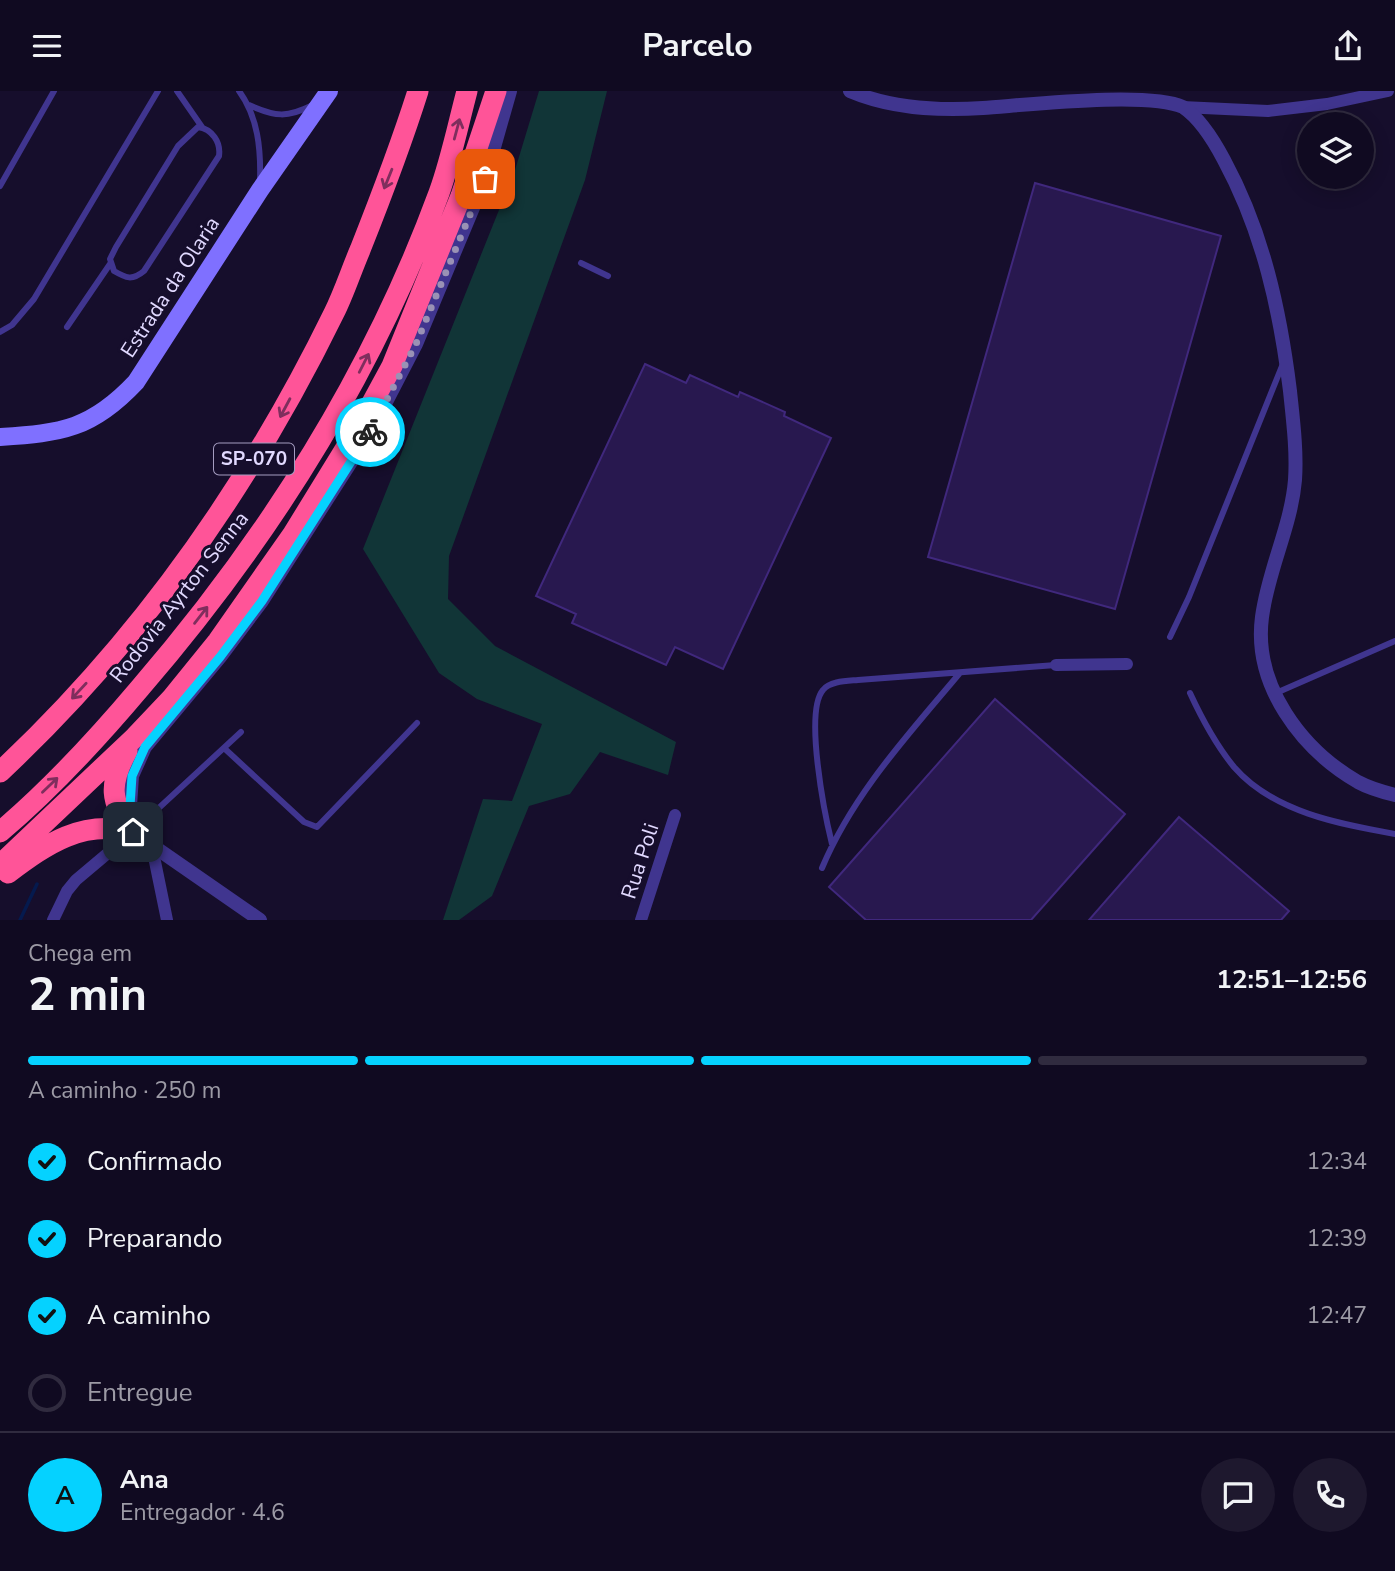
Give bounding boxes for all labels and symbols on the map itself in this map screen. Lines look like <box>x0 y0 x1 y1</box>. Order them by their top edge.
one-way arrow <box>451 118 464 141</box>
pin <box>455 149 515 209</box>
one-way arrow <box>381 168 394 189</box>
street label: Estrada da Olaria <box>114 211 226 363</box>
one-way arrow <box>357 353 371 373</box>
courier <box>335 397 405 467</box>
one-way arrow <box>278 398 292 418</box>
road number: SP-070 <box>214 443 294 475</box>
street label: Rodovia Ayrton Senna <box>103 505 255 689</box>
one-way arrow <box>193 607 209 625</box>
one-way arrow <box>71 682 88 699</box>
one-way arrow <box>41 776 58 793</box>
pin <box>103 802 163 862</box>
street label: Rua Poli <box>615 820 665 902</box>

